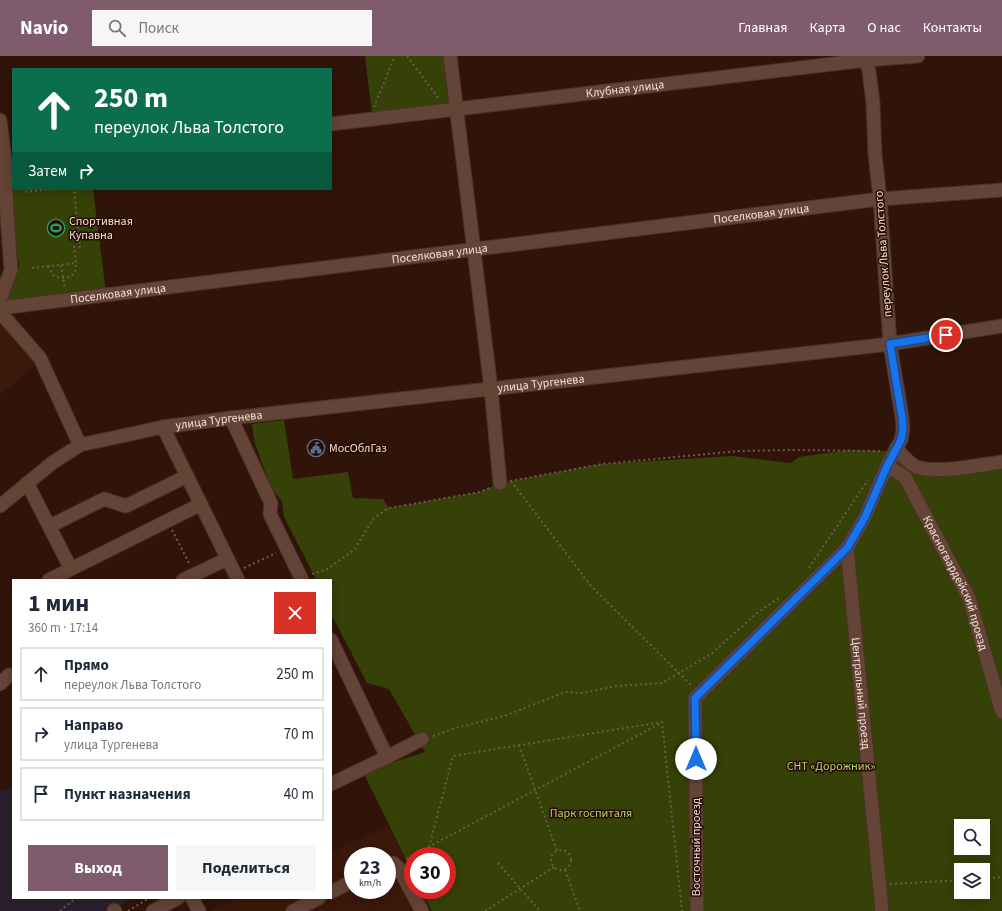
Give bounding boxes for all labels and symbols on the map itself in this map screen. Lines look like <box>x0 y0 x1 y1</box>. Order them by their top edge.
street label: Клубная улица <box>585 76 665 102</box>
street label: переулок Льва Толстого <box>871 190 896 318</box>
street label: Поселковая улица <box>712 200 810 229</box>
place label: Спортивная Купавна <box>69 213 133 244</box>
sports icon: Спортивная Купавна <box>46 218 66 238</box>
street label: Поселковая улица <box>391 240 489 268</box>
street label: Поселковая улица <box>69 280 167 308</box>
pin <box>929 318 963 352</box>
street label: улица Тургенева <box>496 370 585 397</box>
street label: улица Тургенева <box>174 407 263 434</box>
public building icon: МосОблГаз <box>306 438 326 458</box>
place label: МосОблГаз <box>329 440 387 457</box>
street label: Красногвардейский проезд <box>918 513 992 653</box>
street label: Центральный проезд <box>847 637 874 751</box>
position arrow <box>675 738 717 780</box>
park label: СНТ «Дорожник» <box>787 758 875 775</box>
street label: Восточный проезд <box>688 797 705 896</box>
park label: Парк госпиталя <box>550 805 632 822</box>
speed limit sign: 30 <box>404 847 456 899</box>

